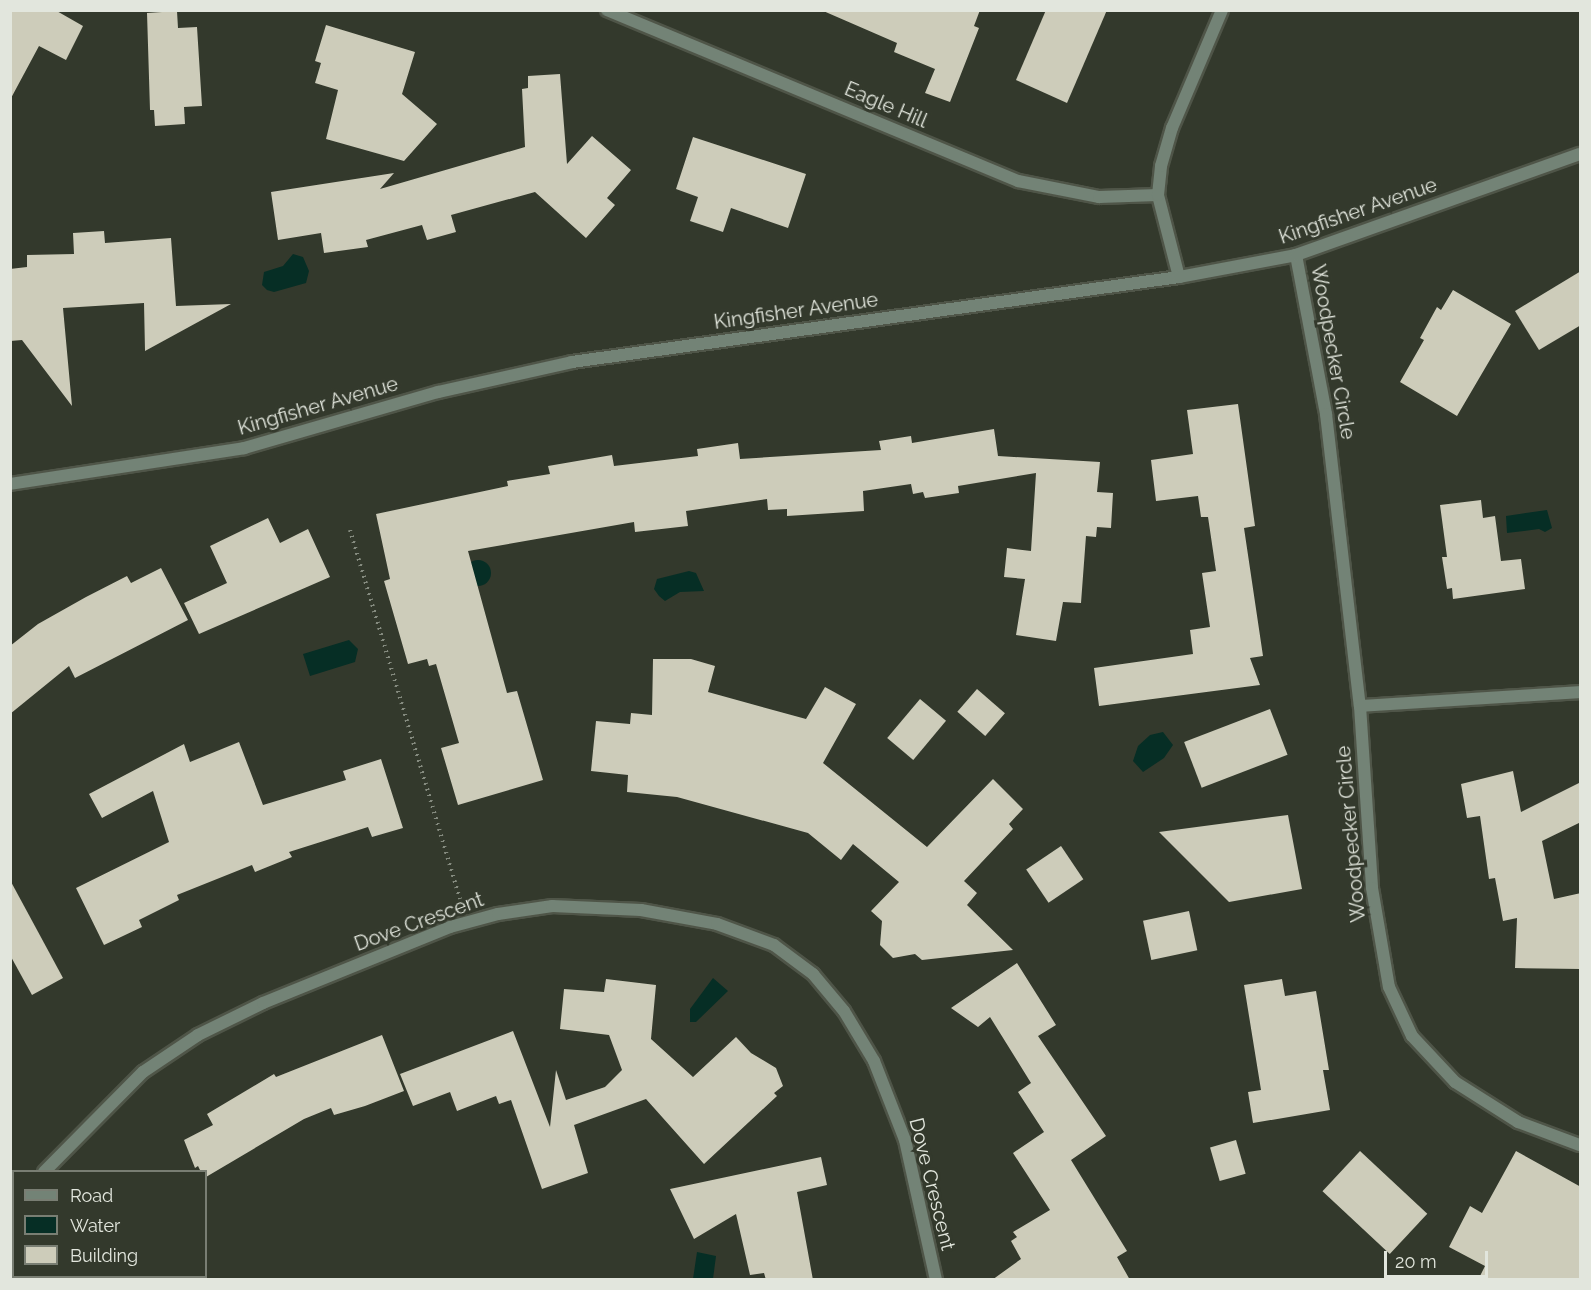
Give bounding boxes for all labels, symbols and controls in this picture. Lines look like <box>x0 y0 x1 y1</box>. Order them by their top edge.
street label: Eagle Hill <box>841 77 931 133</box>
street label: Kingfisher Avenue <box>1275 173 1441 249</box>
street label: Woodpecker Circle <box>1306 262 1360 442</box>
street label: Kingfisher Avenue <box>712 288 880 334</box>
street label: Kingfisher Avenue <box>235 371 401 441</box>
street label: Woodpecker Circle <box>1331 744 1371 924</box>
street label: Dove Crescent <box>351 888 487 956</box>
street label: Dove Crescent <box>904 1115 960 1253</box>
legend <box>12 1170 207 1278</box>
text: Road <box>70 1185 113 1206</box>
text: Water <box>70 1215 120 1236</box>
scale bar <box>1387 1239 1490 1277</box>
text: Building <box>70 1245 138 1266</box>
text: 20 m <box>1395 1251 1437 1272</box>

